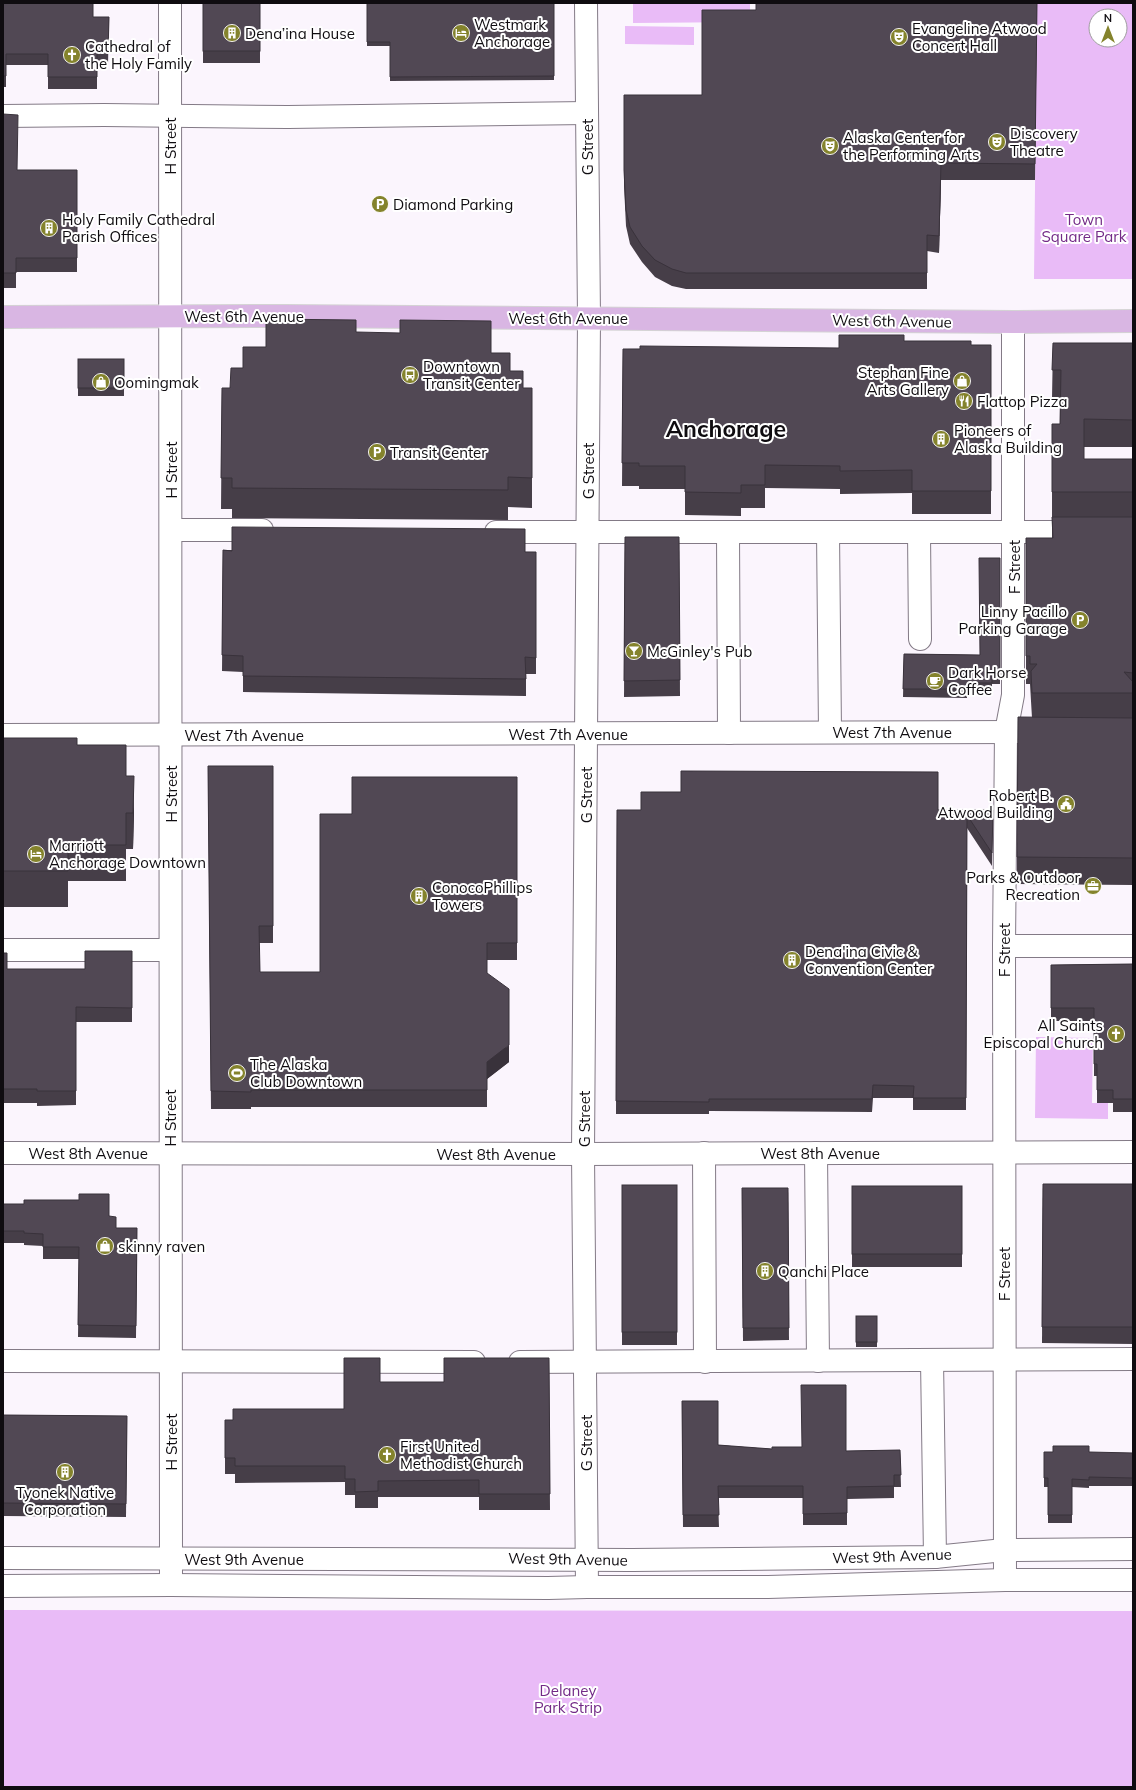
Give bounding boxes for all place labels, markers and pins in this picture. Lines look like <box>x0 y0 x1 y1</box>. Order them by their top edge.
place label: Westmark Anchorage <box>474 15 550 51</box>
place label: Evangeline Atwood Concert Hall <box>912 19 1047 55</box>
building icon: Dena’ina House <box>222 23 242 43</box>
hotel icon: Westmark Anchorage <box>451 23 471 43</box>
place label: Dena’ina House <box>245 24 355 43</box>
theatre icon: Evangeline Atwood Concert Hall <box>889 27 909 47</box>
place label: Cathedral of the Holy Family <box>85 37 192 73</box>
church icon: Cathedral of the Holy Family <box>62 45 82 65</box>
place label: Discovery Theatre <box>1010 124 1078 160</box>
place label: Alaska Center for the Performing Arts <box>843 128 979 164</box>
theatre icon: Discovery Theatre <box>987 132 1007 152</box>
theatre icon: Alaska Center for the Performing Arts <box>820 136 840 156</box>
parking icon: Diamond Parking <box>370 194 390 214</box>
place label: Diamond Parking <box>393 195 513 214</box>
place label: Holy Family Cathedral Parish Offices <box>62 210 215 246</box>
building icon: Holy Family Cathedral Parish Offices <box>39 218 59 238</box>
place label: Downtown Transit Center <box>423 357 520 393</box>
place label: Stephan Fine Arts Gallery <box>858 363 949 399</box>
bus stop icon: Downtown Transit Center <box>400 365 420 385</box>
shop icon: Stephan Fine Arts Gallery <box>952 371 972 391</box>
shop icon: Oomingmak <box>91 372 111 392</box>
place label: Oomingmak <box>114 373 199 392</box>
restaurant icon: Flattop Pizza <box>954 391 974 411</box>
place label: Flattop Pizza <box>977 392 1068 411</box>
place label: Pioneers of Alaska Building <box>954 421 1062 457</box>
building icon: Pioneers of Alaska Building <box>931 429 951 449</box>
parking icon: Transit Center <box>367 442 387 462</box>
place label: Transit Center <box>390 443 487 462</box>
place label: Linny Pacillo Parking Garage <box>959 602 1067 638</box>
parking icon: Linny Pacillo Parking Garage <box>1070 610 1090 630</box>
bar icon: McGinley's Pub <box>624 641 644 661</box>
place label: McGinley's Pub <box>647 642 752 661</box>
place label: Dark Horse Coffee <box>948 663 1026 699</box>
cafe icon: Dark Horse Coffee <box>925 671 945 691</box>
place label: Robert B. Atwood Building <box>937 786 1053 822</box>
public building icon: Robert B. Atwood Building <box>1056 794 1076 814</box>
place label: Marriott Anchorage Downtown <box>49 836 206 872</box>
hotel icon: Marriott Anchorage Downtown <box>26 844 46 864</box>
place label: Parks & Outdoor Recreation <box>966 868 1081 904</box>
office icon: Parks & Outdoor Recreation <box>1083 876 1103 896</box>
place label: ConocoPhillips Towers <box>432 878 533 914</box>
building icon: ConocoPhillips Towers <box>409 886 429 906</box>
place label: Dena'ina Civic & Convention Center <box>805 942 933 978</box>
building icon: Dena'ina Civic & Convention Center <box>782 950 802 970</box>
place label: All Saints Episcopal Church <box>984 1016 1103 1052</box>
church icon: All Saints Episcopal Church <box>1106 1024 1126 1044</box>
place label: The Alaska Club Downtown <box>250 1055 362 1091</box>
sports icon: The Alaska Club Downtown <box>227 1063 247 1083</box>
shop icon: skinny raven <box>95 1236 115 1256</box>
place label: skinny raven <box>118 1237 205 1256</box>
building icon: Qanchi Place <box>755 1261 775 1281</box>
place label: Qanchi Place <box>778 1262 869 1281</box>
place label: First United Methodist Church <box>400 1437 522 1473</box>
church icon: First United Methodist Church <box>377 1445 397 1465</box>
building icon: Tyonek Native Corporation <box>55 1462 75 1482</box>
place label: Tyonek Native Corporation <box>16 1483 114 1519</box>

